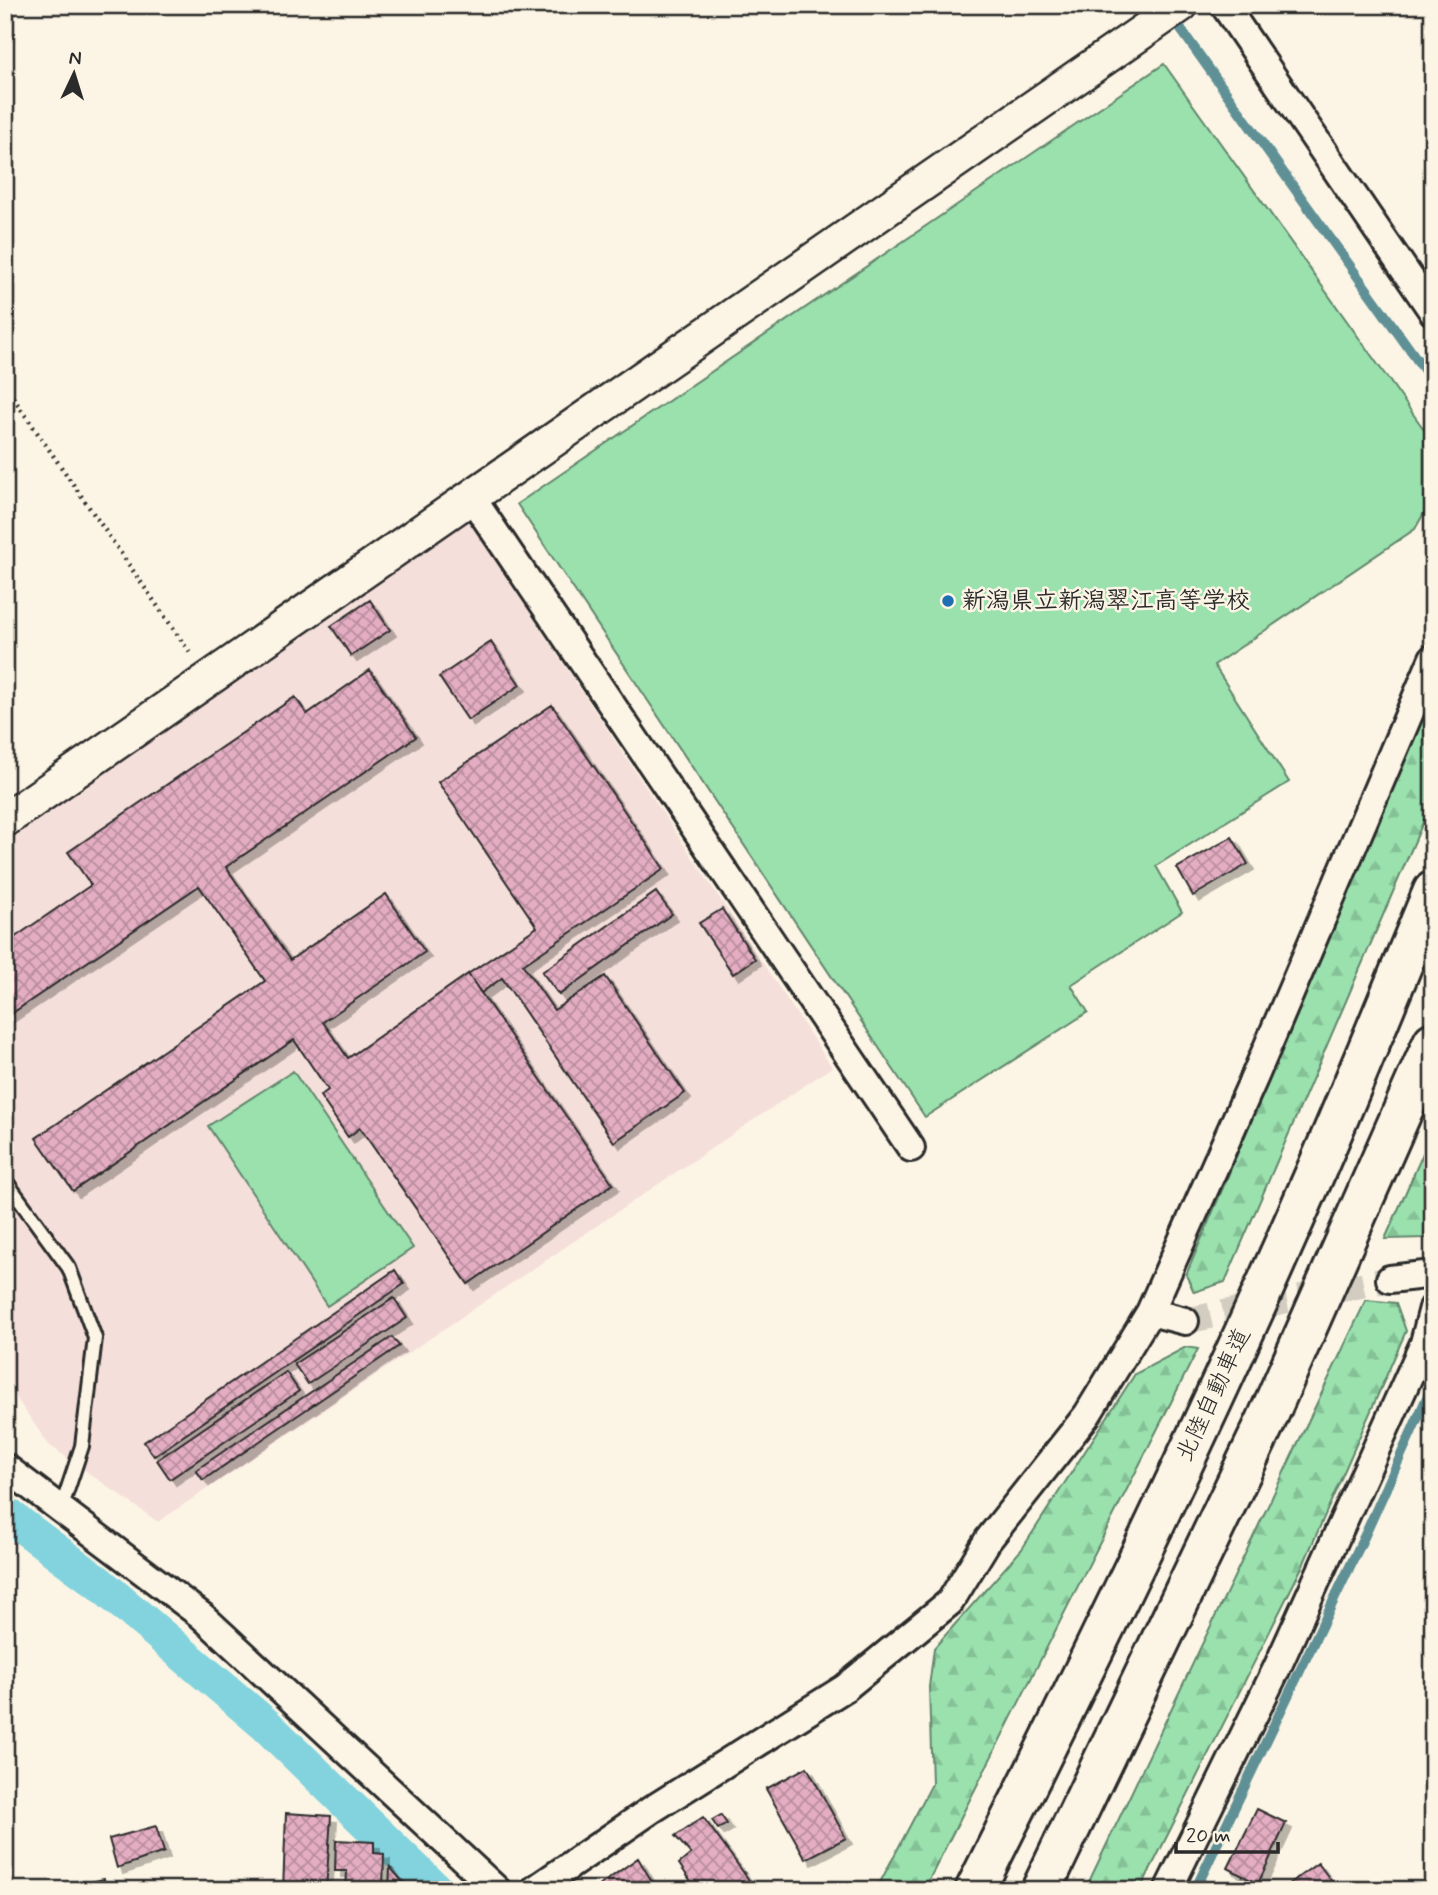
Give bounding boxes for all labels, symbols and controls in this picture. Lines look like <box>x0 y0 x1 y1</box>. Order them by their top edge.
north arrow <box>38 38 108 108</box>
text: N <box>68 46 82 71</box>
place label: 新潟県立新潟翠江高等学校 <box>962 586 1250 617</box>
marker: 新潟県立新潟翠江高等学校 <box>940 593 956 609</box>
street label: 北陸自動車道 <box>1170 1323 1258 1467</box>
scale bar <box>1176 1811 1277 1855</box>
text: 20 m <box>1186 1822 1231 1850</box>

